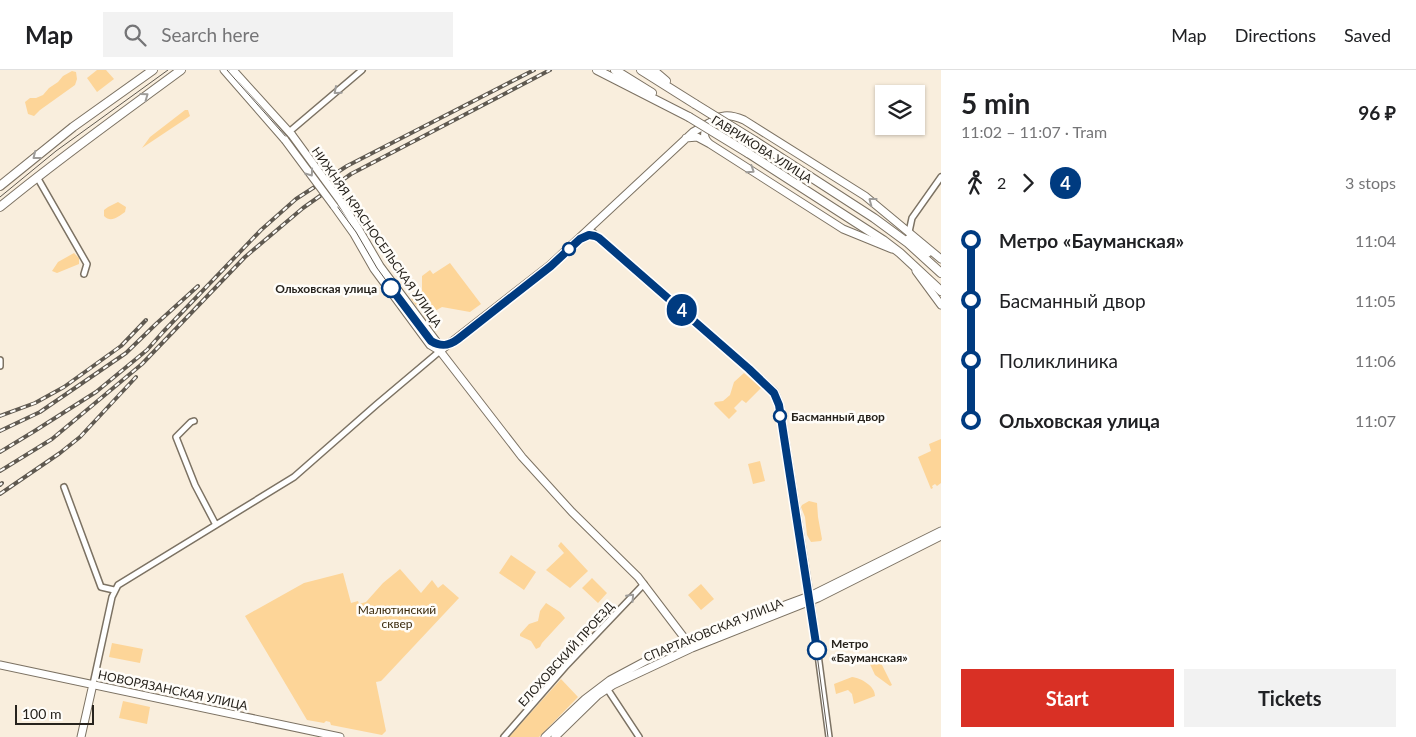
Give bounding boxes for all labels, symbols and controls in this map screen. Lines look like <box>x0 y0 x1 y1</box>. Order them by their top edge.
search box <box>103 12 453 57</box>
text: Map <box>25 20 73 49</box>
icon: search <box>121 21 149 49</box>
text: Search here <box>161 23 259 46</box>
text: Map <box>1171 24 1207 46</box>
text: Directions <box>1235 24 1316 46</box>
text: Saved <box>1344 24 1391 46</box>
map controls <box>875 85 925 135</box>
button: layers <box>875 85 925 135</box>
one-way arrow <box>334 86 343 95</box>
text: 5 min <box>961 86 1030 120</box>
one-way arrow <box>139 93 149 102</box>
text: 96 ₽ <box>1358 101 1396 124</box>
street label: ГАВРИКОВА УЛИЦА <box>709 112 816 187</box>
text: 11:02 – 11:07 · Tram <box>961 122 1107 141</box>
street label: НИЖНЯЯ КРАСНОСЕЛЬСКАЯ УЛИЦА <box>309 144 446 331</box>
one-way arrow <box>33 150 42 158</box>
one-way arrow <box>746 164 755 174</box>
one-way arrow <box>304 167 313 177</box>
icon: walk <box>961 169 989 197</box>
icon: forward <box>1014 169 1042 197</box>
text: 4 <box>1060 172 1071 194</box>
text: 2 <box>997 173 1006 192</box>
text: 3 stops <box>1345 173 1396 192</box>
one-way arrow <box>868 198 878 207</box>
text: Метро «Бауманская» <box>999 229 1184 252</box>
text: 11:04 <box>1355 231 1396 250</box>
unlabelled marker <box>562 242 576 256</box>
marker: Ольховская улица <box>381 278 401 298</box>
place label: Ольховская улица <box>275 281 377 296</box>
text: Басманный двор <box>999 289 1146 312</box>
text: 11:05 <box>1355 291 1396 310</box>
line badge: 4 <box>666 294 698 326</box>
text: 4 <box>677 299 687 321</box>
text: Поликлиника <box>999 349 1118 372</box>
text: 11:06 <box>1355 351 1396 370</box>
marker: Басманный двор <box>773 409 787 423</box>
place label: Басманный двор <box>791 409 885 424</box>
text: Ольховская улица <box>999 409 1160 432</box>
text: 11:07 <box>1355 411 1396 430</box>
one-way arrow <box>625 594 634 603</box>
street label: СПАРТАКОВСКАЯ УЛИЦА <box>641 595 786 665</box>
street label: ЕЛОХОВСКИЙ ПРОЕЗД <box>515 598 617 710</box>
park label: Малютинский сквер <box>358 602 436 631</box>
place label: Метро «Бауманская» <box>831 636 908 665</box>
marker: Метро «Бауманская» <box>807 640 827 660</box>
street label: НОВОРЯЗАНСКАЯ УЛИЦА <box>97 667 250 713</box>
button: Start <box>961 669 1174 727</box>
button: Tickets <box>1184 669 1396 727</box>
scale bar <box>15 702 94 725</box>
text: 100 m <box>22 705 61 722</box>

